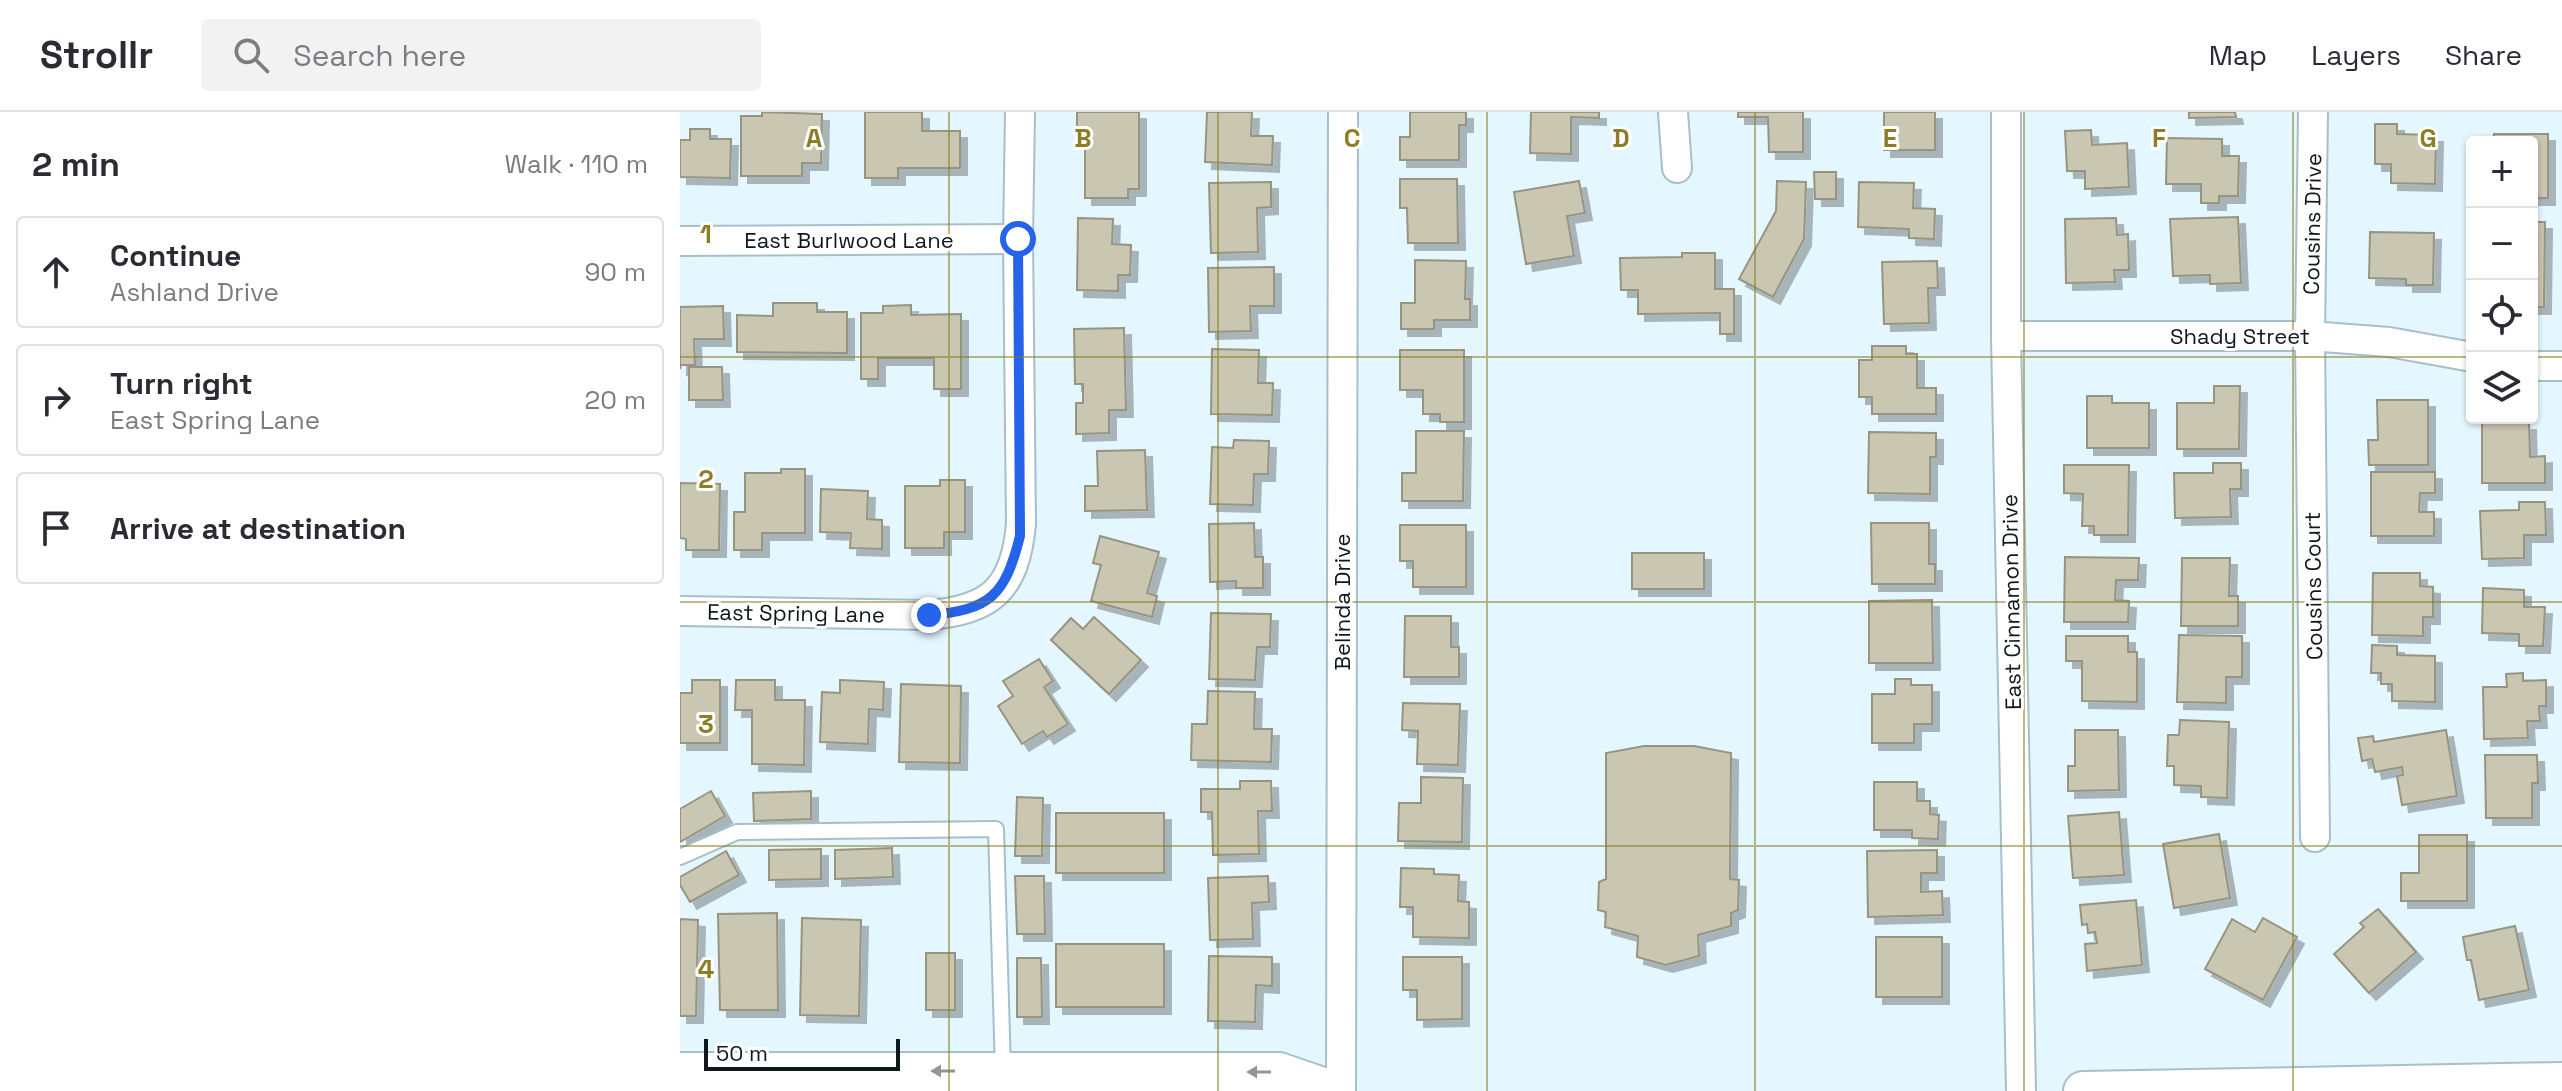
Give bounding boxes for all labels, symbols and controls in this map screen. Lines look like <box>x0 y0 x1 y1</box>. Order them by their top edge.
search box <box>201 19 761 91</box>
text: Strollr <box>40 31 153 79</box>
icon: search <box>229 33 273 77</box>
text: Search here <box>293 36 466 75</box>
text: Map <box>2209 37 2267 73</box>
text: Layers <box>2311 37 2401 73</box>
text: Share <box>2445 37 2522 73</box>
text: A <box>806 121 823 155</box>
text: B <box>1074 121 1092 155</box>
text: C <box>1344 121 1360 155</box>
text: D <box>1612 121 1630 155</box>
text: E <box>1883 121 1897 155</box>
text: F <box>2152 121 2166 155</box>
text: G <box>2419 121 2437 155</box>
map controls <box>2466 136 2538 424</box>
button: + <box>2466 136 2538 208</box>
text: 2 min <box>32 143 120 186</box>
text: Walk · 110 m <box>505 147 648 181</box>
street label: Cousins Drive <box>2297 153 2327 295</box>
button: − <box>2466 208 2538 280</box>
text: 1 <box>700 217 712 251</box>
route start <box>1000 221 1036 257</box>
street label: East Burlwood Lane <box>744 226 954 254</box>
text: Continue <box>110 236 241 275</box>
icon: ahead <box>34 250 78 294</box>
text: 90 m <box>584 255 646 289</box>
text: Ashland Drive <box>110 275 279 309</box>
button: locate <box>2466 280 2538 352</box>
street label: Shady Street <box>2170 322 2310 350</box>
button: layers <box>2466 352 2538 424</box>
text: Turn right <box>110 364 253 403</box>
icon: right <box>34 378 78 422</box>
text: 20 m <box>585 383 646 417</box>
text: East Spring Lane <box>110 403 320 437</box>
text: 2 <box>698 462 714 496</box>
street label: East Cinnamon Drive <box>1995 494 2027 710</box>
icon: arrive <box>34 506 78 550</box>
text: Arrive at destination <box>110 509 406 548</box>
street label: Cousins Court <box>2298 512 2328 660</box>
street label: Belinda Drive <box>1328 533 1356 671</box>
street label: East Spring Lane <box>707 597 885 629</box>
route end <box>911 597 947 633</box>
text: 3 <box>698 707 714 741</box>
text: 4 <box>698 952 714 986</box>
scale bar <box>704 1035 900 1071</box>
text: 50 m <box>716 1039 768 1067</box>
one-way arrow <box>930 1065 955 1077</box>
one-way arrow <box>1246 1066 1271 1078</box>

